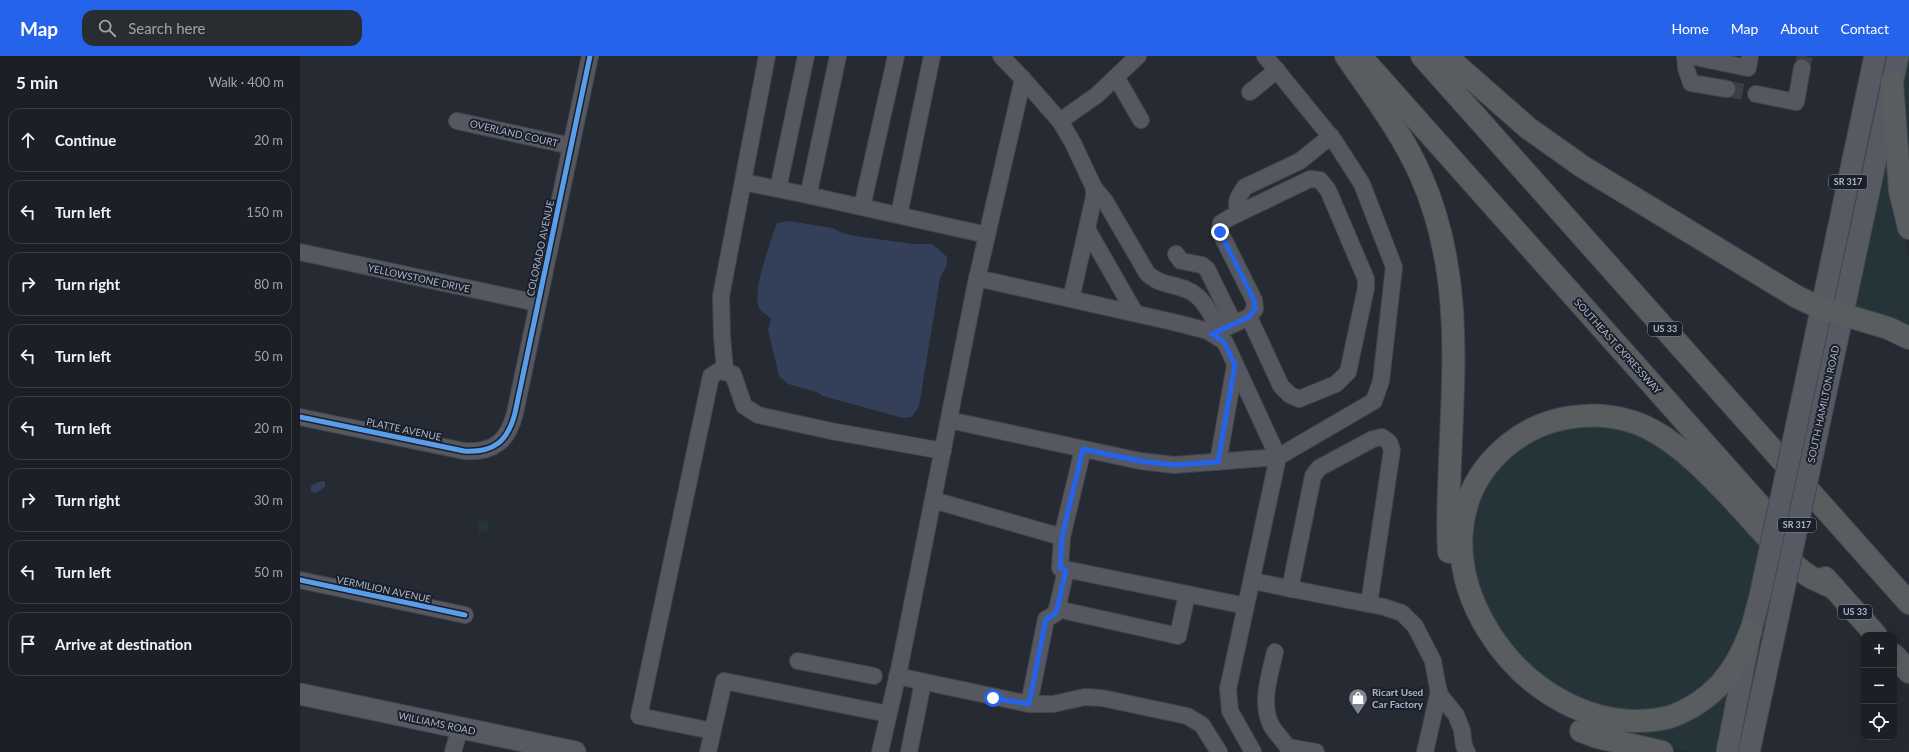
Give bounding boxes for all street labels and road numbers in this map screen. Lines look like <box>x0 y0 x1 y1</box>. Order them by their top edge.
street label: OVERLAND COURT <box>469 117 559 149</box>
road number: SR 317 <box>1829 175 1867 189</box>
street label: COLORADO AVENUE <box>524 199 556 297</box>
street label: YELLOWSTONE DRIVE <box>367 261 472 295</box>
street label: SOUTHEAST EXPRESSWAY <box>1572 296 1664 397</box>
road number: US 33 <box>1648 322 1682 336</box>
street label: SOUTH HAMILTON ROAD <box>1805 344 1841 464</box>
street label: PLATTE AVENUE <box>365 415 443 443</box>
road number: SR 317 <box>1778 518 1816 532</box>
street label: VERMILION AVENUE <box>336 573 433 605</box>
road number: US 33 <box>1838 605 1872 619</box>
street label: WILLIAMS ROAD <box>397 709 477 737</box>

